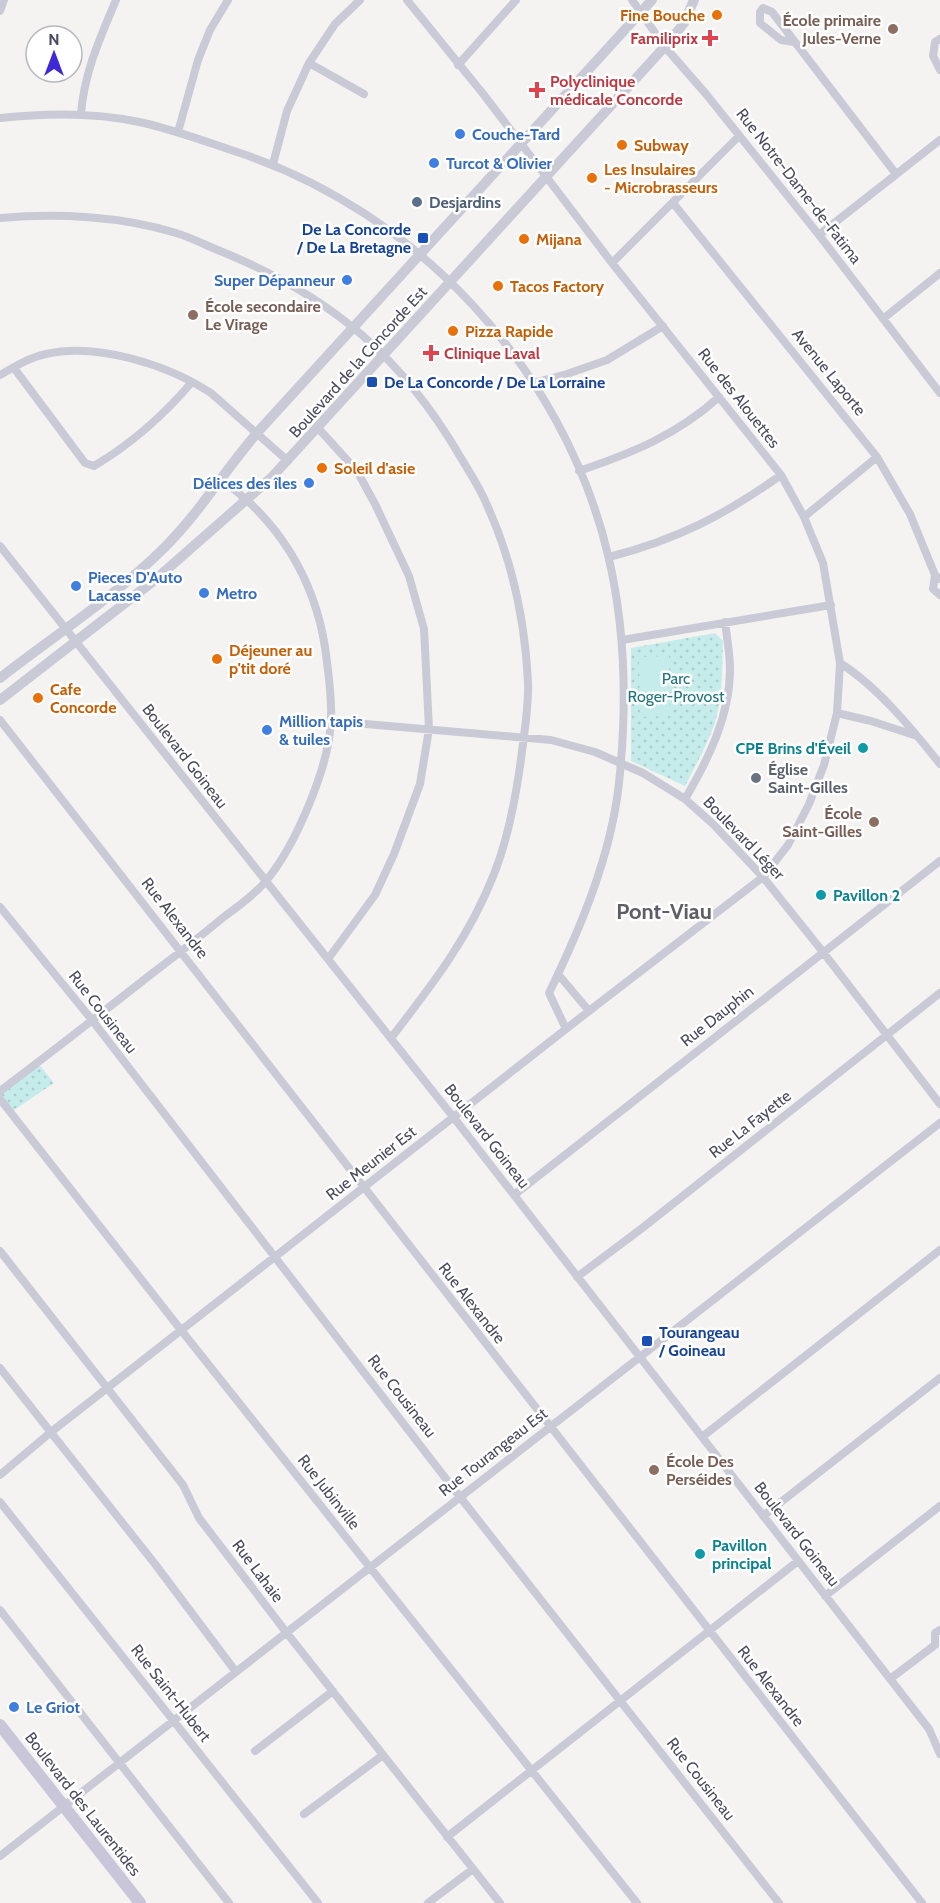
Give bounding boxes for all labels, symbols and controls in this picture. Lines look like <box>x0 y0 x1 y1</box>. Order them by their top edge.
place label: Fine Bouche <box>620 6 705 25</box>
marker: Fine Bouche <box>710 8 724 22</box>
place label: École primaire Jules-Verne <box>782 11 881 48</box>
marker: École primaire Jules-Verne <box>886 22 900 36</box>
north arrow <box>24 24 84 84</box>
place label: Familiprix <box>630 29 698 48</box>
text: N <box>48 30 60 49</box>
marker: Familiprix <box>703 31 717 45</box>
place label: Polyclinique médicale Concorde <box>550 72 683 109</box>
marker: Polyclinique médicale Concorde <box>528 81 546 99</box>
street label: Rue Notre-Dame-de-Fatima <box>732 104 866 268</box>
place label: Couche-Tard <box>472 125 560 144</box>
marker: Couche-Tard <box>453 127 467 141</box>
place label: Subway <box>634 136 689 155</box>
marker: Subway <box>615 138 629 152</box>
place label: Turcot & Olivier <box>446 154 553 173</box>
marker: Turcot & Olivier <box>427 156 441 170</box>
place label: Les Insulaires - Microbrasseurs <box>604 160 718 197</box>
marker: Les Insulaires - Microbrasseurs <box>585 171 599 185</box>
place label: Desjardins <box>429 193 501 212</box>
marker: Desjardins <box>410 195 424 209</box>
place label: De La Concorde / De La Bretagne <box>296 220 411 257</box>
place label: Mijana <box>536 230 582 249</box>
marker: De La Concorde / De La Bretagne <box>416 231 430 245</box>
marker: Mijana <box>517 232 531 246</box>
place label: Super Dépanneur <box>214 271 336 290</box>
marker: Super Dépanneur <box>340 273 354 287</box>
place label: Tacos Factory <box>510 277 605 296</box>
marker: Tacos Factory <box>491 279 505 293</box>
street label: Boulevard de la Concorde Est <box>285 282 431 441</box>
place label: École secondaire Le Virage <box>205 297 321 334</box>
marker: École secondaire Le Virage <box>186 308 200 322</box>
place label: Pizza Rapide <box>465 322 553 341</box>
marker: Pizza Rapide <box>446 324 460 338</box>
street label: Avenue Laporte <box>788 325 870 419</box>
marker: Clinique Laval <box>422 344 440 362</box>
place label: Clinique Laval <box>444 344 540 363</box>
street label: Rue des Alouettes <box>694 344 784 452</box>
place label: De La Concorde / De La Lorraine <box>384 373 605 392</box>
marker: De La Concorde / De La Lorraine <box>365 375 379 389</box>
place label: Soleil d'asie <box>334 459 415 478</box>
marker: Soleil d'asie <box>315 461 329 475</box>
place label: Délices des îles <box>193 474 297 493</box>
marker: Délices des îles <box>302 476 316 490</box>
place label: Pieces D'Auto Lacasse <box>88 568 182 605</box>
marker: Pieces D'Auto Lacasse <box>69 579 83 593</box>
place label: Metro <box>216 584 257 603</box>
marker: Metro <box>197 586 211 600</box>
place label: Déjeuner au p'tit doré <box>229 641 312 678</box>
marker: Déjeuner au p'tit doré <box>210 652 224 666</box>
park label: Parc Roger-Provost <box>628 669 725 706</box>
place label: Cafe Concorde <box>50 680 116 717</box>
marker: Cafe Concorde <box>31 691 45 705</box>
street label: Boulevard Goineau <box>138 700 232 812</box>
place label: Million tapis & tuiles <box>279 712 363 749</box>
marker: Million tapis & tuiles <box>260 723 274 737</box>
place label: CPE Brins d'Éveil <box>736 739 851 758</box>
marker: CPE Brins d'Éveil <box>856 741 870 755</box>
place label: Église Saint-Gilles <box>768 760 848 797</box>
marker: Église Saint-Gilles <box>749 771 763 785</box>
street label: Boulevard Léger <box>699 792 789 884</box>
place label: École Saint-Gilles <box>782 804 862 841</box>
marker: École Saint-Gilles <box>867 815 881 829</box>
street label: Rue Alexandre <box>138 874 212 962</box>
place label: Pavillon 2 <box>833 886 900 905</box>
marker: Pavillon 2 <box>814 888 828 902</box>
district label: Pont-Viau <box>616 898 712 925</box>
street label: Rue Cousineau <box>65 967 141 1057</box>
street label: Rue Dauphin <box>677 982 757 1050</box>
street label: Boulevard Goineau <box>440 1080 534 1192</box>
street label: Rue La Fayette <box>705 1086 795 1162</box>
street label: Rue Meunier Est <box>322 1122 420 1204</box>
street label: Rue Alexandre <box>435 1259 509 1347</box>
place label: Tourangeau / Goineau <box>658 1323 740 1360</box>
marker: Tourangeau / Goineau <box>640 1334 654 1348</box>
street label: Rue Cousineau <box>364 1351 440 1441</box>
street label: Rue Tourangeau Est <box>435 1403 551 1500</box>
street label: Rue Jubinville <box>294 1451 364 1533</box>
place label: École Des Perséides <box>666 1452 734 1489</box>
marker: École Des Perséides <box>647 1463 661 1477</box>
street label: Boulevard Goineau <box>750 1478 844 1590</box>
street label: Rue Lahaie <box>228 1536 288 1606</box>
place label: Pavillon principal <box>712 1536 772 1573</box>
marker: Pavillon principal <box>693 1547 707 1561</box>
street label: Rue Saint-Hubert <box>127 1641 215 1746</box>
street label: Rue Alexandre <box>734 1642 808 1730</box>
place label: Le Griot <box>26 1698 80 1717</box>
marker: Le Griot <box>7 1700 21 1714</box>
street label: Boulevard des Laurentides <box>21 1728 145 1880</box>
street label: Rue Cousineau <box>663 1734 739 1824</box>

